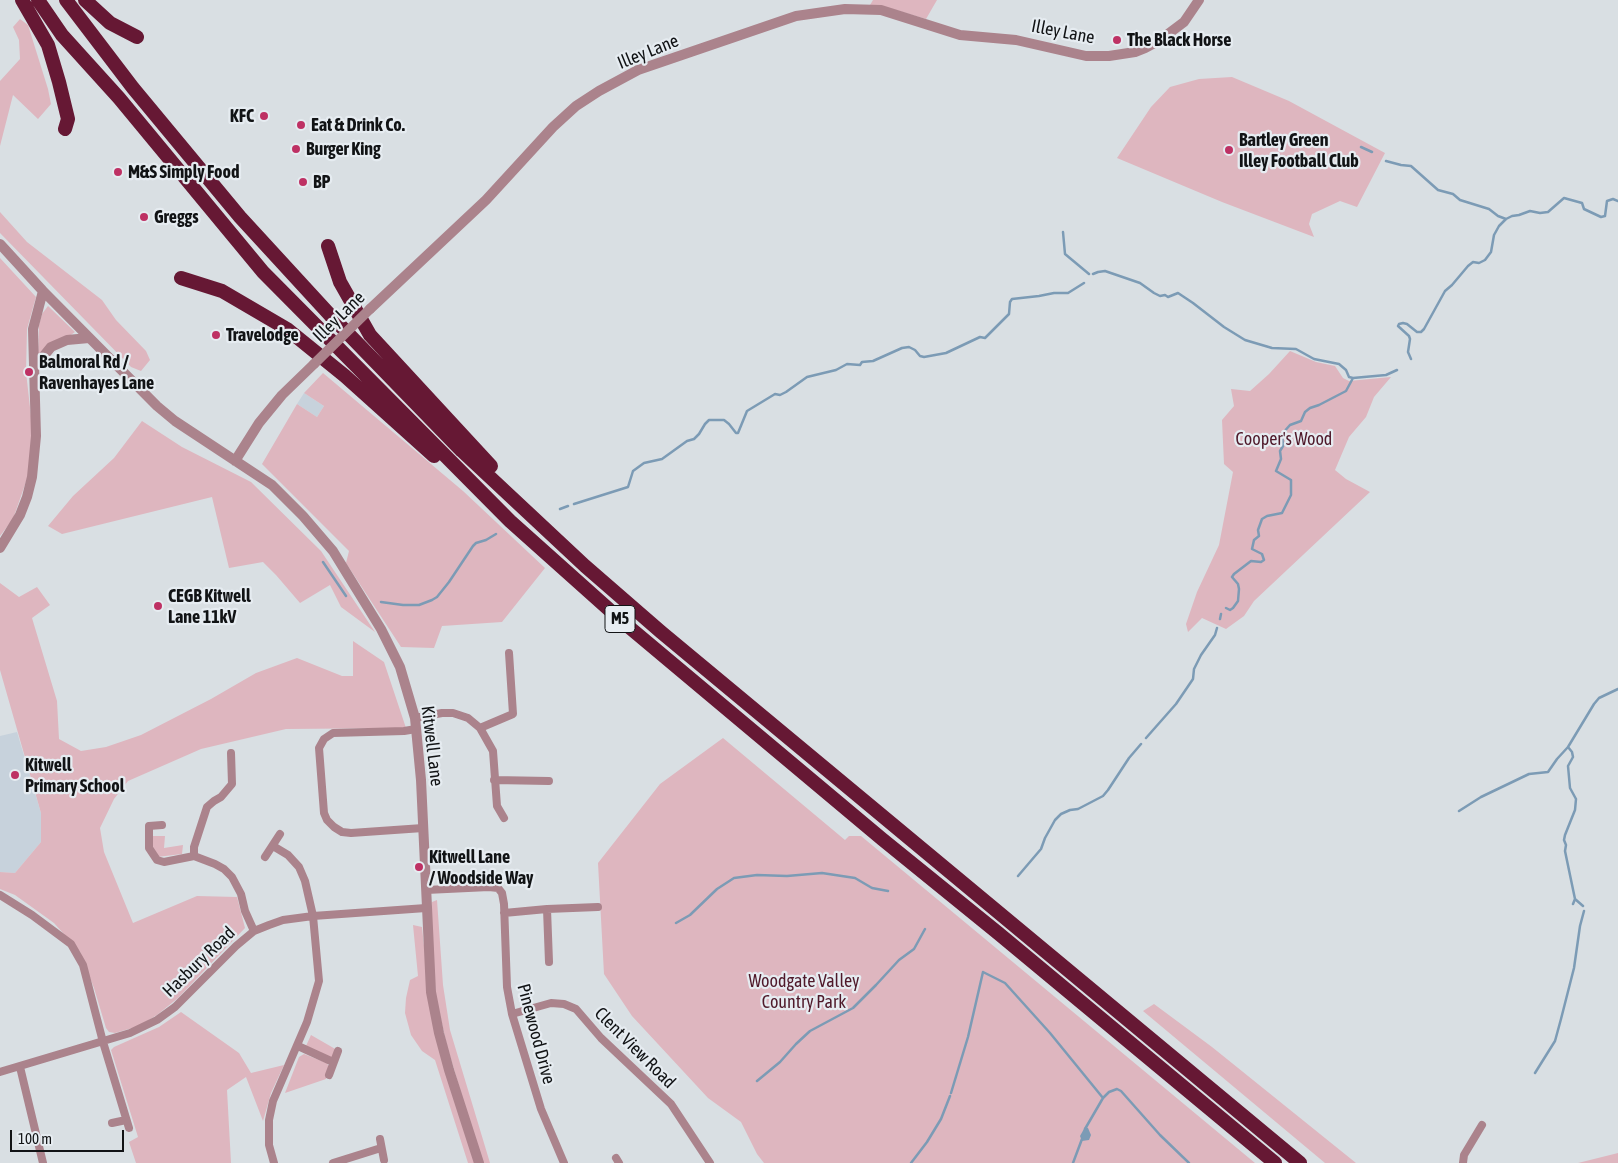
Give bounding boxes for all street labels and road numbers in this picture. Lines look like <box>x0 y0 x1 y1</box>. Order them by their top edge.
street label: Illey Lane <box>1029 15 1097 49</box>
street label: Illey Lane <box>614 30 682 74</box>
street label: Illey Lane <box>308 287 370 347</box>
road number: M5 <box>605 606 635 632</box>
street label: Kitwell Lane <box>416 704 448 788</box>
street label: Hasbury Road <box>158 922 240 1002</box>
street label: Pinewood Drive <box>512 982 560 1086</box>
street label: Clent View Road <box>590 1003 680 1093</box>

